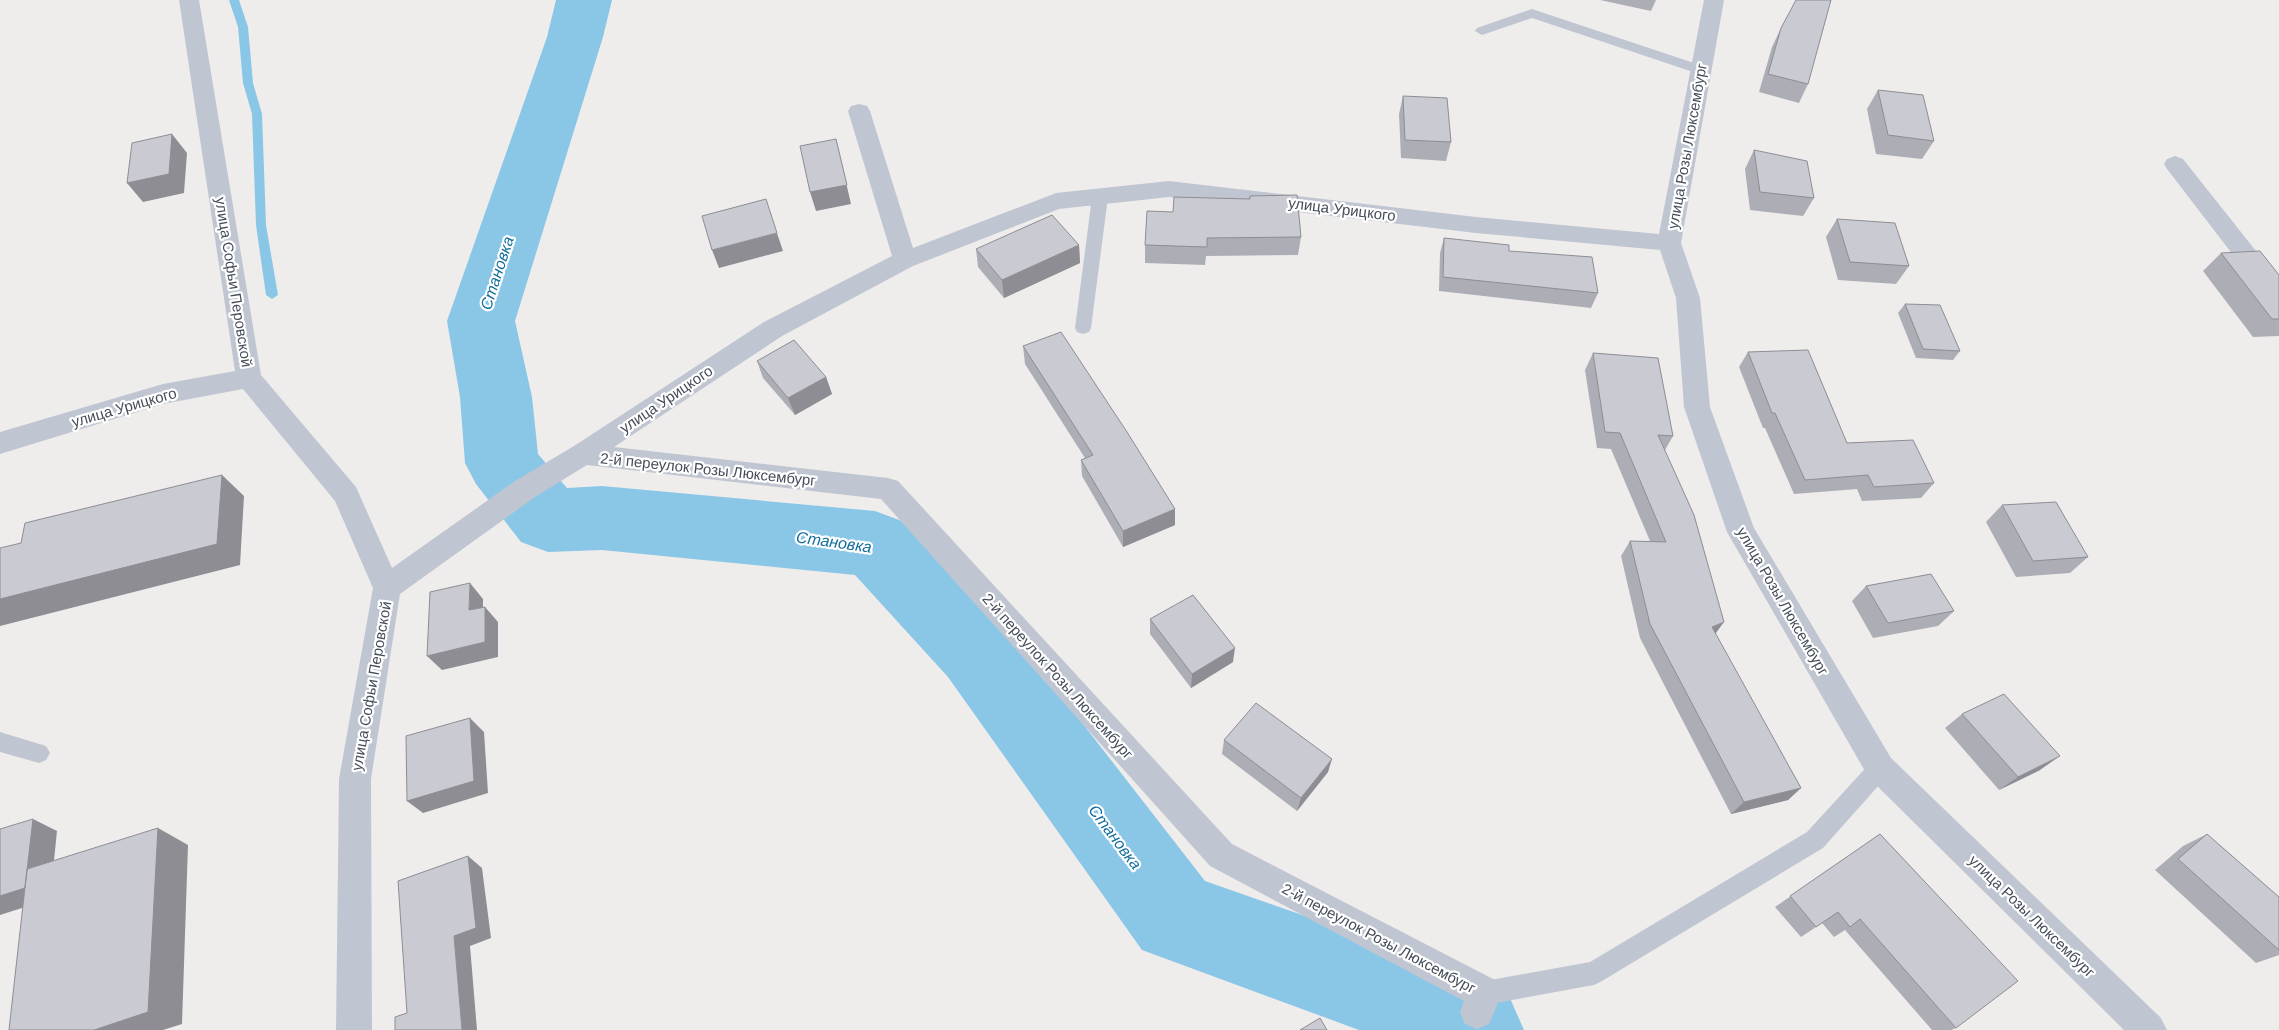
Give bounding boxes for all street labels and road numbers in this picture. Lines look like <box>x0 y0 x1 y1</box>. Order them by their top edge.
street label: улица Розы Люксембург <box>1664 61 1710 230</box>
street label: улица Урицкого <box>1287 194 1397 224</box>
street label: улица Софьи Перовской <box>212 196 256 368</box>
street label: улица Урицкого <box>616 362 716 436</box>
street label: улица Урицкого <box>70 384 178 430</box>
street label: 2-й переулок Розы Люксембург <box>599 449 817 489</box>
street label: улица Розы Люксембург <box>1734 524 1833 678</box>
street label: 2-й переулок Розы Люксембург <box>979 590 1137 763</box>
street label: улица Софьи Перовской <box>348 600 394 772</box>
street label: улица Розы Люксембург <box>1966 852 2099 981</box>
street label: 2-й переулок Розы Люксембург <box>1279 880 1479 997</box>

